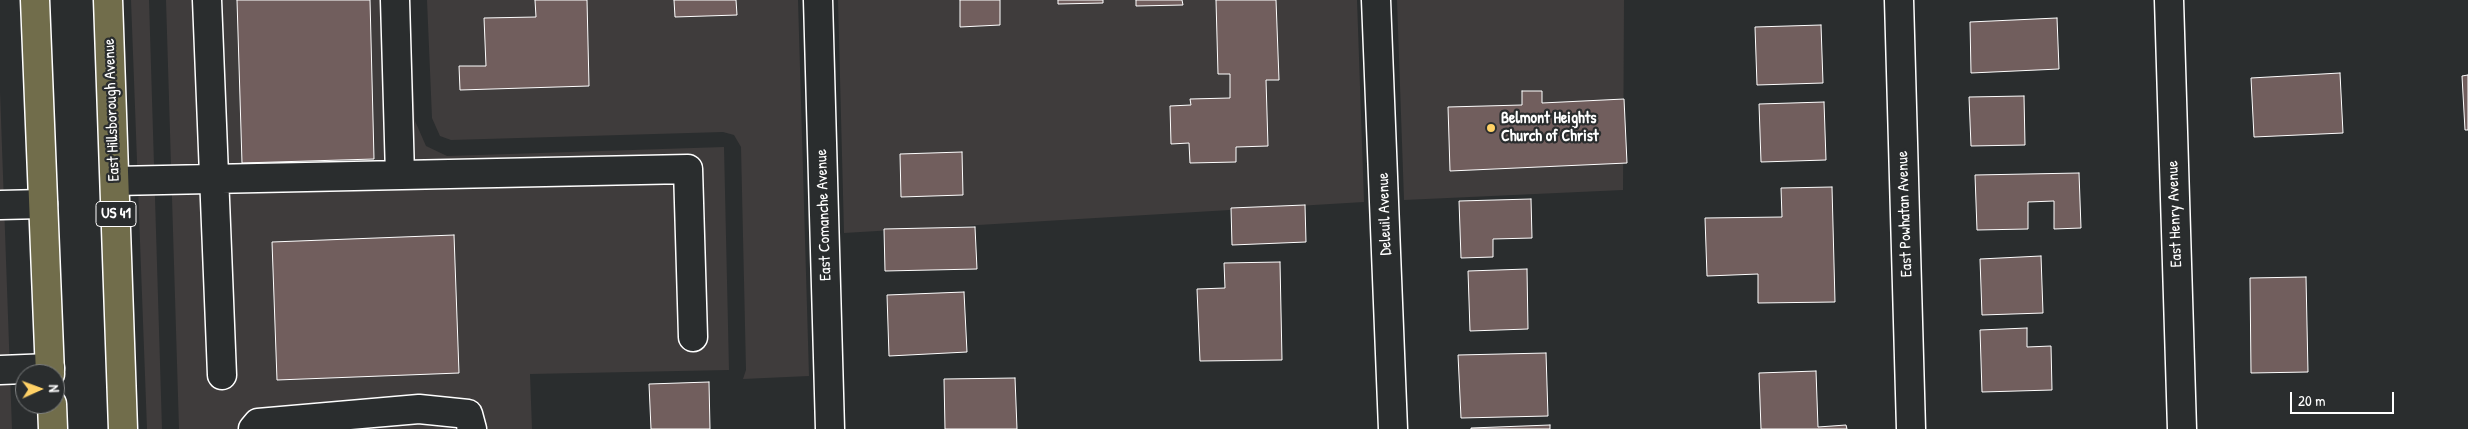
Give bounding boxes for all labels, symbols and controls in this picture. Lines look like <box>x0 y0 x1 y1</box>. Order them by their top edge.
street label: East Hillsborough Avenue <box>100 38 124 182</box>
place label: Belmont Heights Church of Christ <box>1501 109 1598 147</box>
marker: Belmont Heights Church of Christ <box>1485 122 1497 134</box>
street label: East Comanche Avenue <box>812 149 836 281</box>
street label: East Powhatan Avenue <box>1893 150 1917 278</box>
street label: East Henry Avenue <box>2164 160 2186 268</box>
street label: Deleuil Avenue <box>1374 172 1396 256</box>
road number: US 41 <box>96 202 136 226</box>
north arrow <box>15 364 65 414</box>
scale bar <box>2293 382 2397 414</box>
text: N <box>45 384 64 393</box>
text: 20 m <box>2298 390 2325 411</box>

